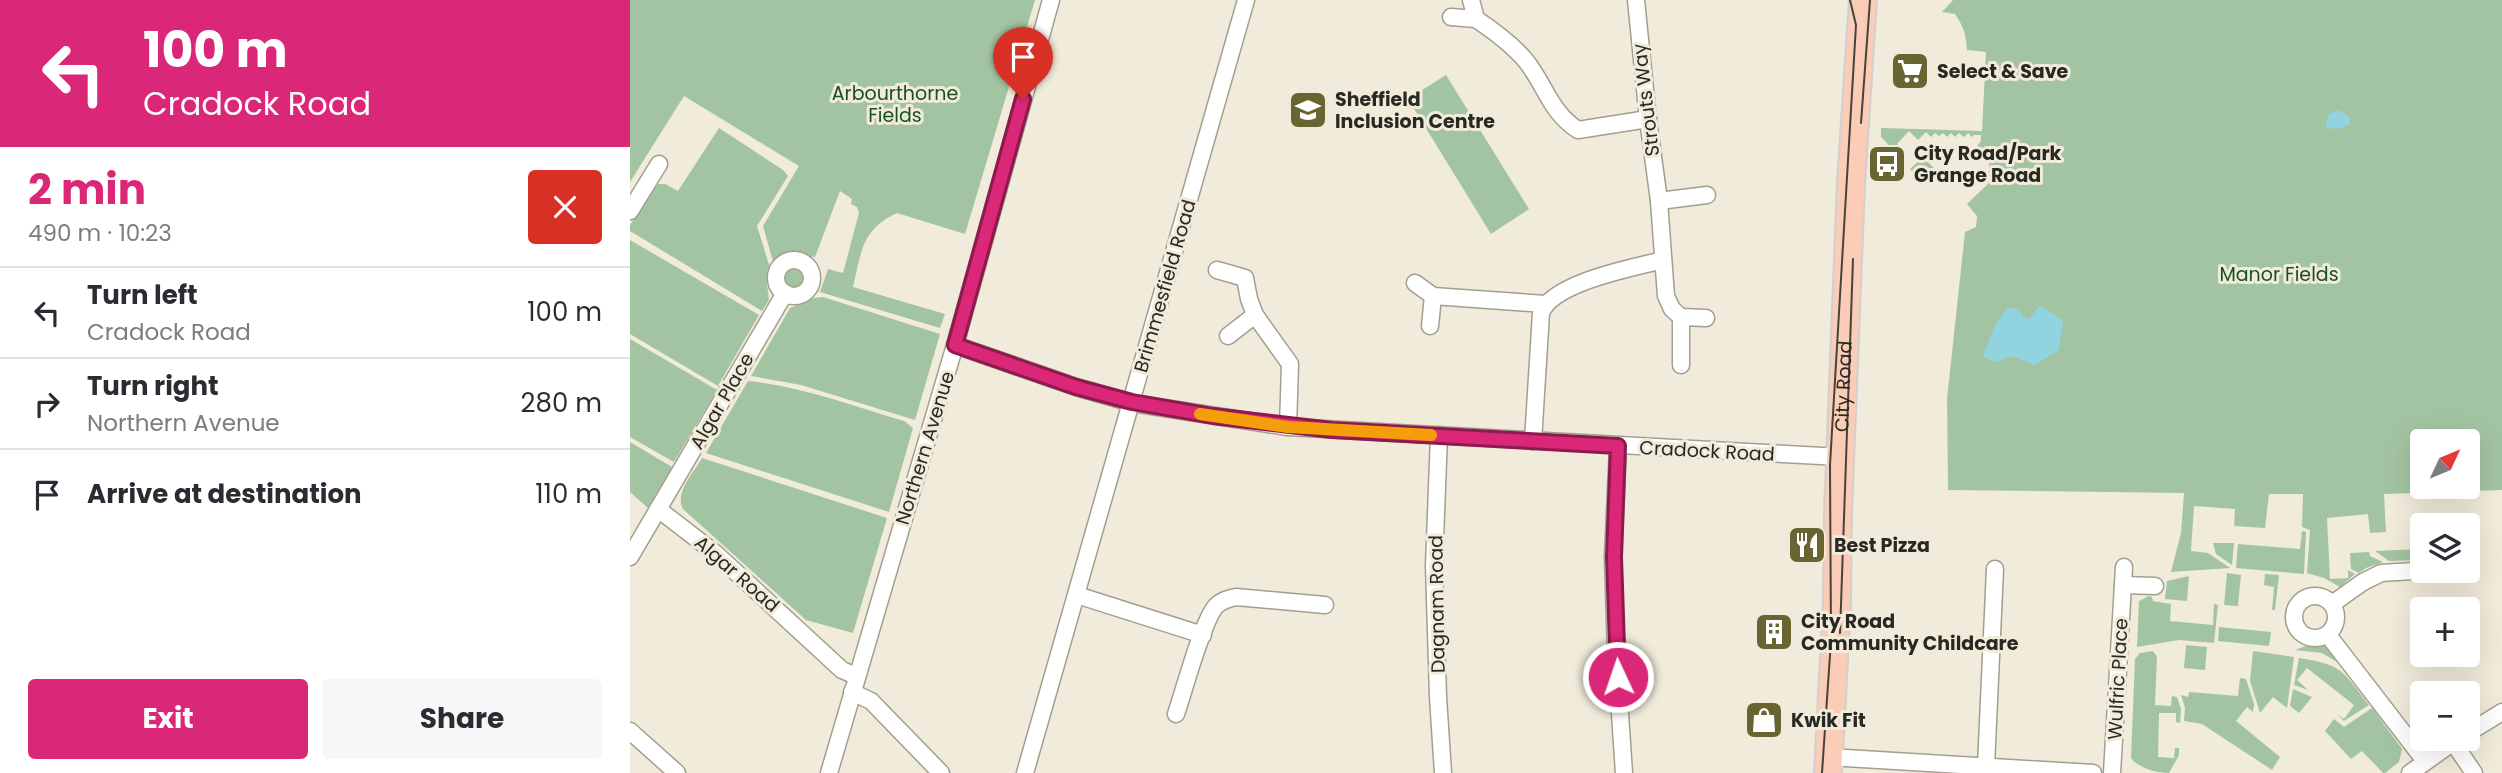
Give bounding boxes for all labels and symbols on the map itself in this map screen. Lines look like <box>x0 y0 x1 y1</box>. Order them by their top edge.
pin <box>993 27 1053 99</box>
street label: Strouts Way <box>1626 42 1666 158</box>
supermarket icon: Select & Save <box>1889 50 1931 92</box>
place label: Select & Save <box>1937 58 2069 85</box>
park label: Arbourthorne Fields <box>832 80 958 129</box>
place label: Sheffield Inclusion Centre <box>1335 86 1495 135</box>
school or university icon: Sheffield Inclusion Centre <box>1287 89 1329 131</box>
place label: City Road/Park Grange Road <box>1914 140 2062 189</box>
bus stop icon: City Road/Park Grange Road <box>1866 143 1908 185</box>
street label: Brimmesfield Road <box>1127 196 1203 376</box>
park label: Manor Fields <box>2219 261 2339 288</box>
street label: City Road <box>1828 340 1858 433</box>
street label: Algar Place <box>684 348 760 454</box>
street label: Northern Avenue <box>889 368 961 528</box>
north arrow <box>2410 429 2480 499</box>
street label: Cradock Road <box>1639 434 1775 468</box>
restaurant icon: Best Pizza <box>1786 524 1828 566</box>
street label: Algar Road <box>689 529 785 619</box>
place label: Best Pizza <box>1834 532 1930 559</box>
street label: Dagnam Road <box>1422 535 1452 673</box>
place label: City Road Community Childcare <box>1801 608 2019 657</box>
building icon: City Road Community Childcare <box>1753 611 1795 653</box>
street label: Wulfric Place <box>2101 617 2135 741</box>
position arrow <box>1581 640 1655 714</box>
shop icon: Kwik Fit <box>1743 699 1785 741</box>
place label: Kwik Fit <box>1791 707 1866 734</box>

